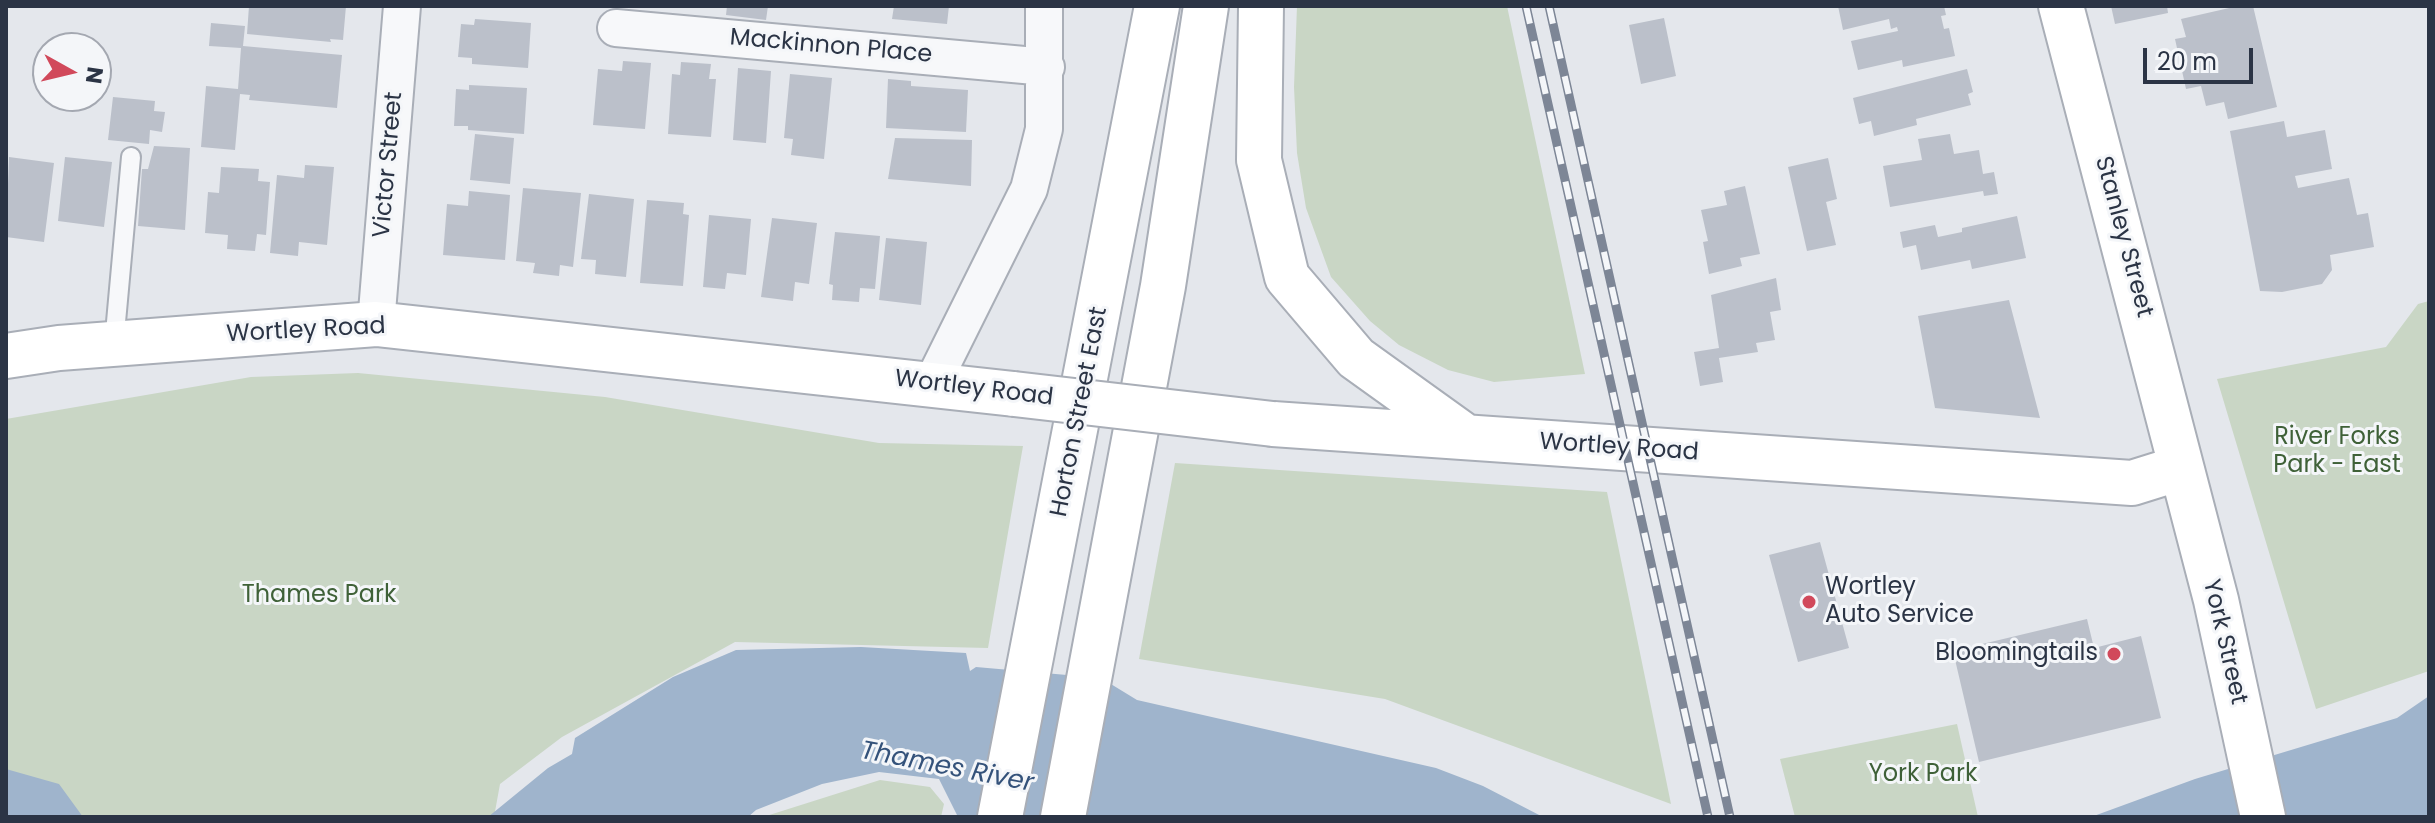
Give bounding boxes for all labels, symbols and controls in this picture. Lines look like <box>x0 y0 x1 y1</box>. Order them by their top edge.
street label: Mackinnon Place <box>729 24 933 70</box>
north arrow <box>32 32 112 112</box>
scale bar <box>2147 32 2257 82</box>
text: 20 m <box>2157 45 2217 78</box>
text: N <box>78 65 111 85</box>
street label: Victor Street <box>368 91 410 239</box>
street label: Stanley Street <box>2088 153 2158 321</box>
street label: Horton Street East <box>1046 305 1114 519</box>
street label: Wortley Road <box>226 312 386 350</box>
street label: Wortley Road <box>893 365 1055 413</box>
park label: River Forks Park - East <box>2273 424 2401 480</box>
street label: Wortley Road <box>1538 428 1700 468</box>
place label: Wortley Auto Service <box>1825 574 1974 630</box>
street label: York Street <box>2196 577 2252 707</box>
park label: Thames Park <box>242 582 396 610</box>
marker: Wortley Auto Service <box>1800 593 1818 611</box>
place label: Bloomingtails <box>1935 640 2098 668</box>
marker: Bloomingtails <box>2105 645 2123 663</box>
water label: Thames River <box>858 736 1036 800</box>
park label: York Park <box>1869 761 1977 789</box>

